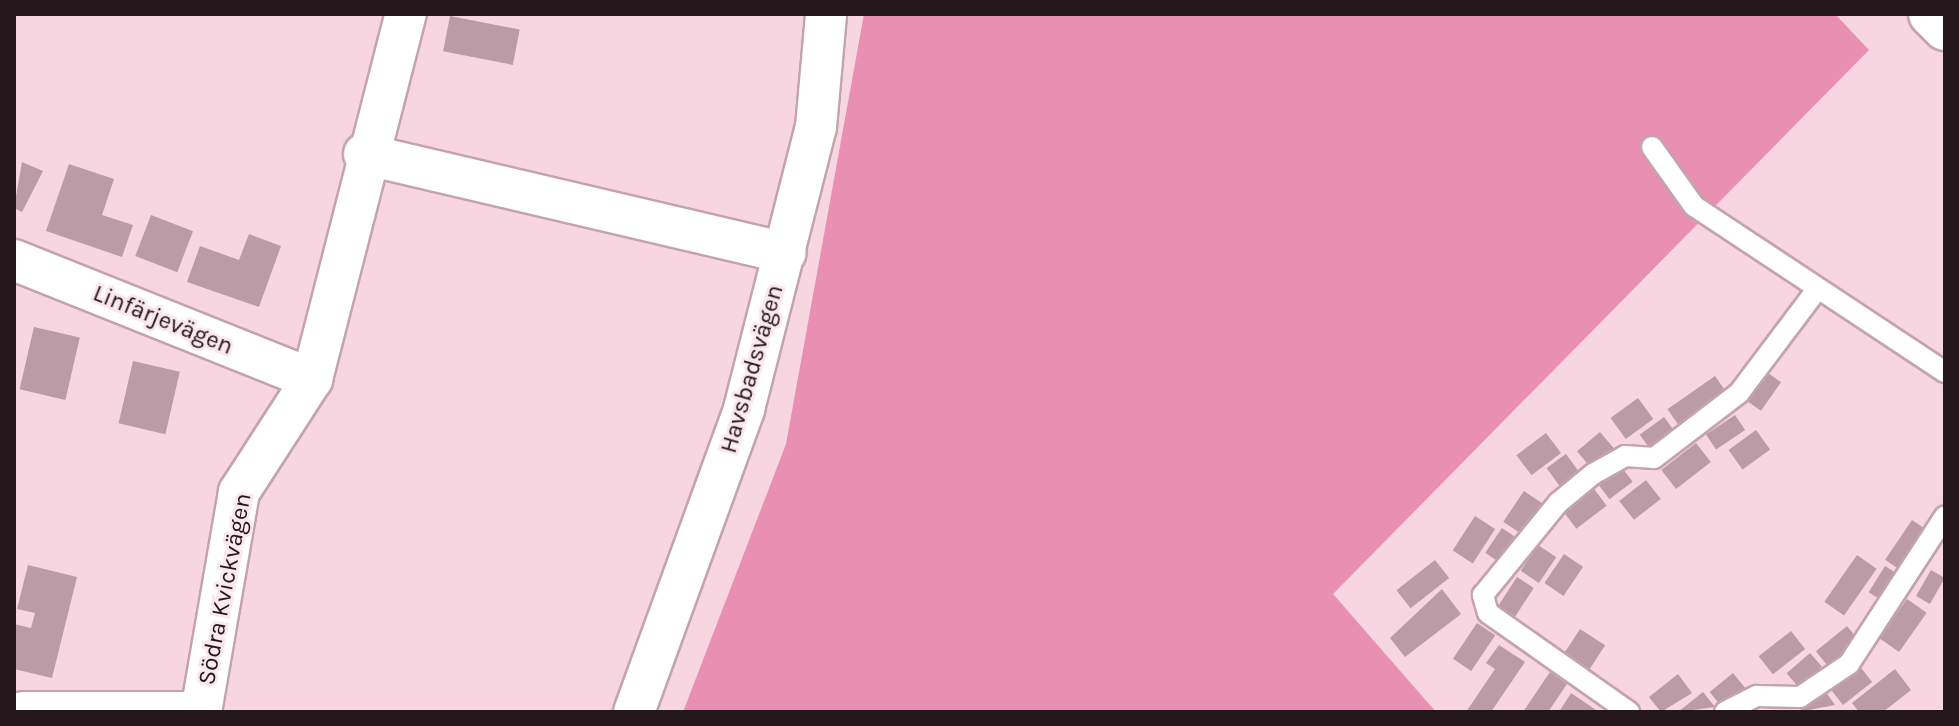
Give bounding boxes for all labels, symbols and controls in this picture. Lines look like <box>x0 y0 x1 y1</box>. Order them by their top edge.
street label: Linfärjevägen <box>89 279 237 361</box>
street label: Havsbadsvägen <box>714 281 790 457</box>
street label: Södra Kvickvägen <box>192 491 258 687</box>

